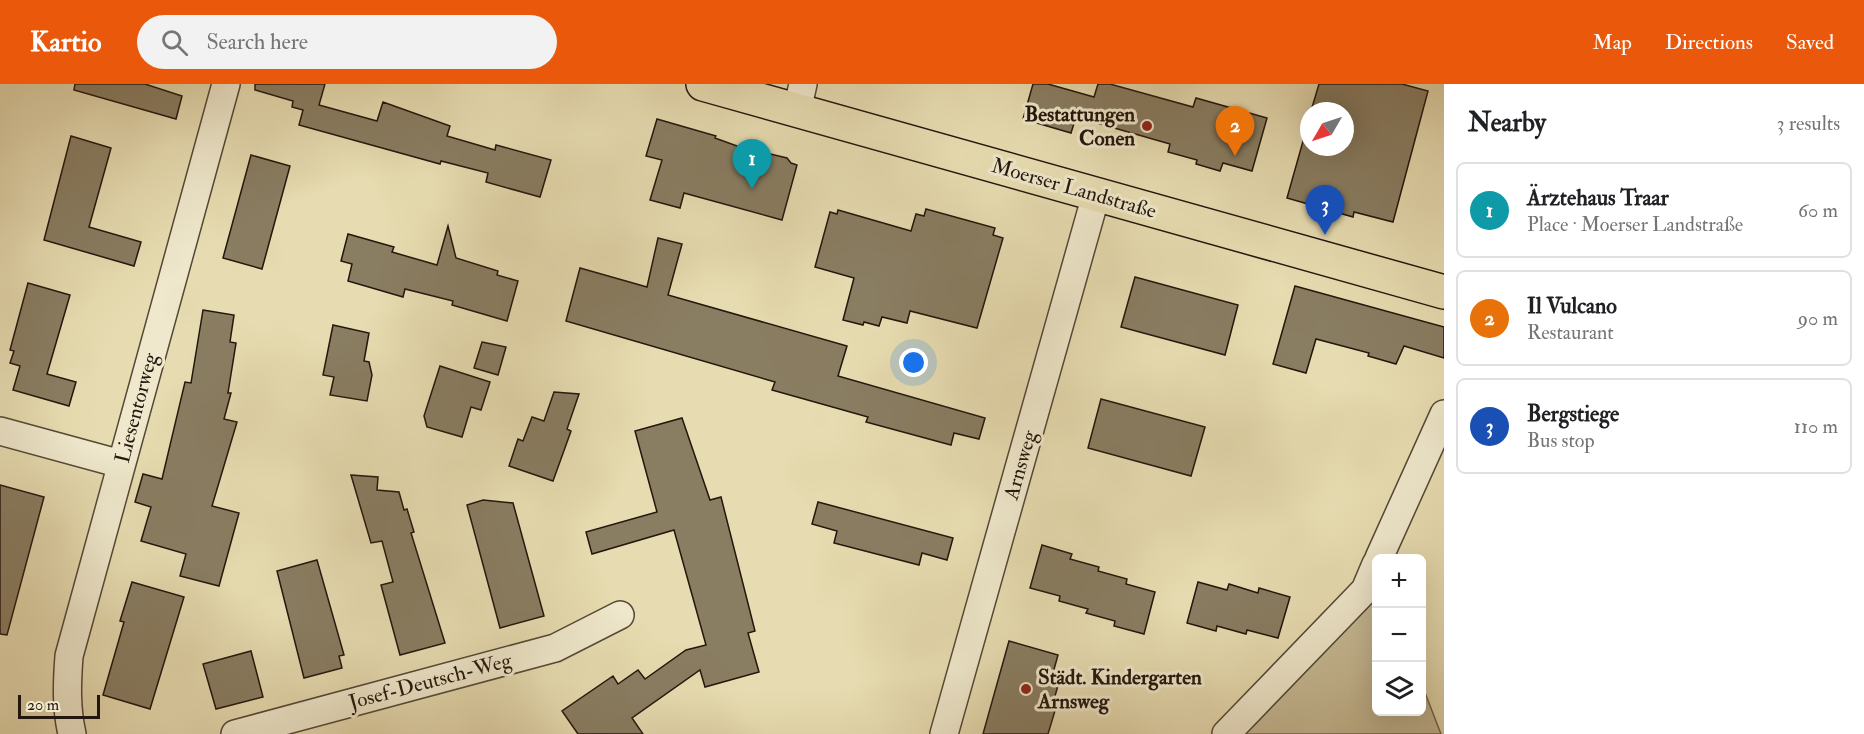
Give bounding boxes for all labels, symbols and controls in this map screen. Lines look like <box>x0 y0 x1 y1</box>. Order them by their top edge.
search box <box>137 15 557 69</box>
text: Kartio <box>30 25 101 60</box>
icon: search <box>158 26 191 59</box>
text: Search here <box>206 28 308 56</box>
text: Map <box>1592 29 1632 56</box>
text: Directions <box>1665 29 1753 56</box>
text: Saved <box>1786 29 1834 56</box>
place label: Bestattungen Conen <box>1025 101 1135 152</box>
north arrow <box>1300 102 1354 156</box>
pin: 2 <box>1216 106 1254 156</box>
text: Nearby <box>1468 107 1546 139</box>
text: 3 results <box>1777 111 1840 136</box>
marker: Bestattungen Conen <box>1140 119 1154 133</box>
pin: 1 <box>732 140 771 189</box>
street label: Moerser Landstraße <box>988 152 1160 225</box>
text: Ärztehaus Traar <box>1527 184 1669 212</box>
pin: 3 <box>1306 186 1344 235</box>
text: 1 <box>1486 198 1493 223</box>
text: 60 m <box>1798 198 1838 223</box>
text: Place · Moerser Landstraße <box>1527 212 1743 237</box>
text: Il Vulcano <box>1527 292 1617 320</box>
text: 2 <box>1484 306 1495 331</box>
text: 90 m <box>1798 306 1838 331</box>
text: Restaurant <box>1527 320 1614 345</box>
your location <box>899 348 928 377</box>
street label: Liesentorweg <box>109 350 164 466</box>
text: Bergstiege <box>1527 400 1619 428</box>
text: 3 <box>1486 414 1493 439</box>
text: 110 m <box>1794 414 1838 439</box>
street label: Arnsweg <box>997 427 1043 504</box>
text: Bus stop <box>1527 428 1595 453</box>
map controls <box>1372 554 1426 716</box>
button: + <box>1372 554 1426 608</box>
button: − <box>1372 608 1426 662</box>
street label: Josef-Deutsch-Weg <box>345 647 515 716</box>
button: layers <box>1372 662 1426 716</box>
place label: Städt. Kindergarten Arnsweg <box>1037 664 1202 715</box>
marker: Städt. Kindergarten Arnsweg <box>1019 682 1033 696</box>
scale bar <box>18 692 100 720</box>
text: 20 m <box>27 695 59 715</box>

